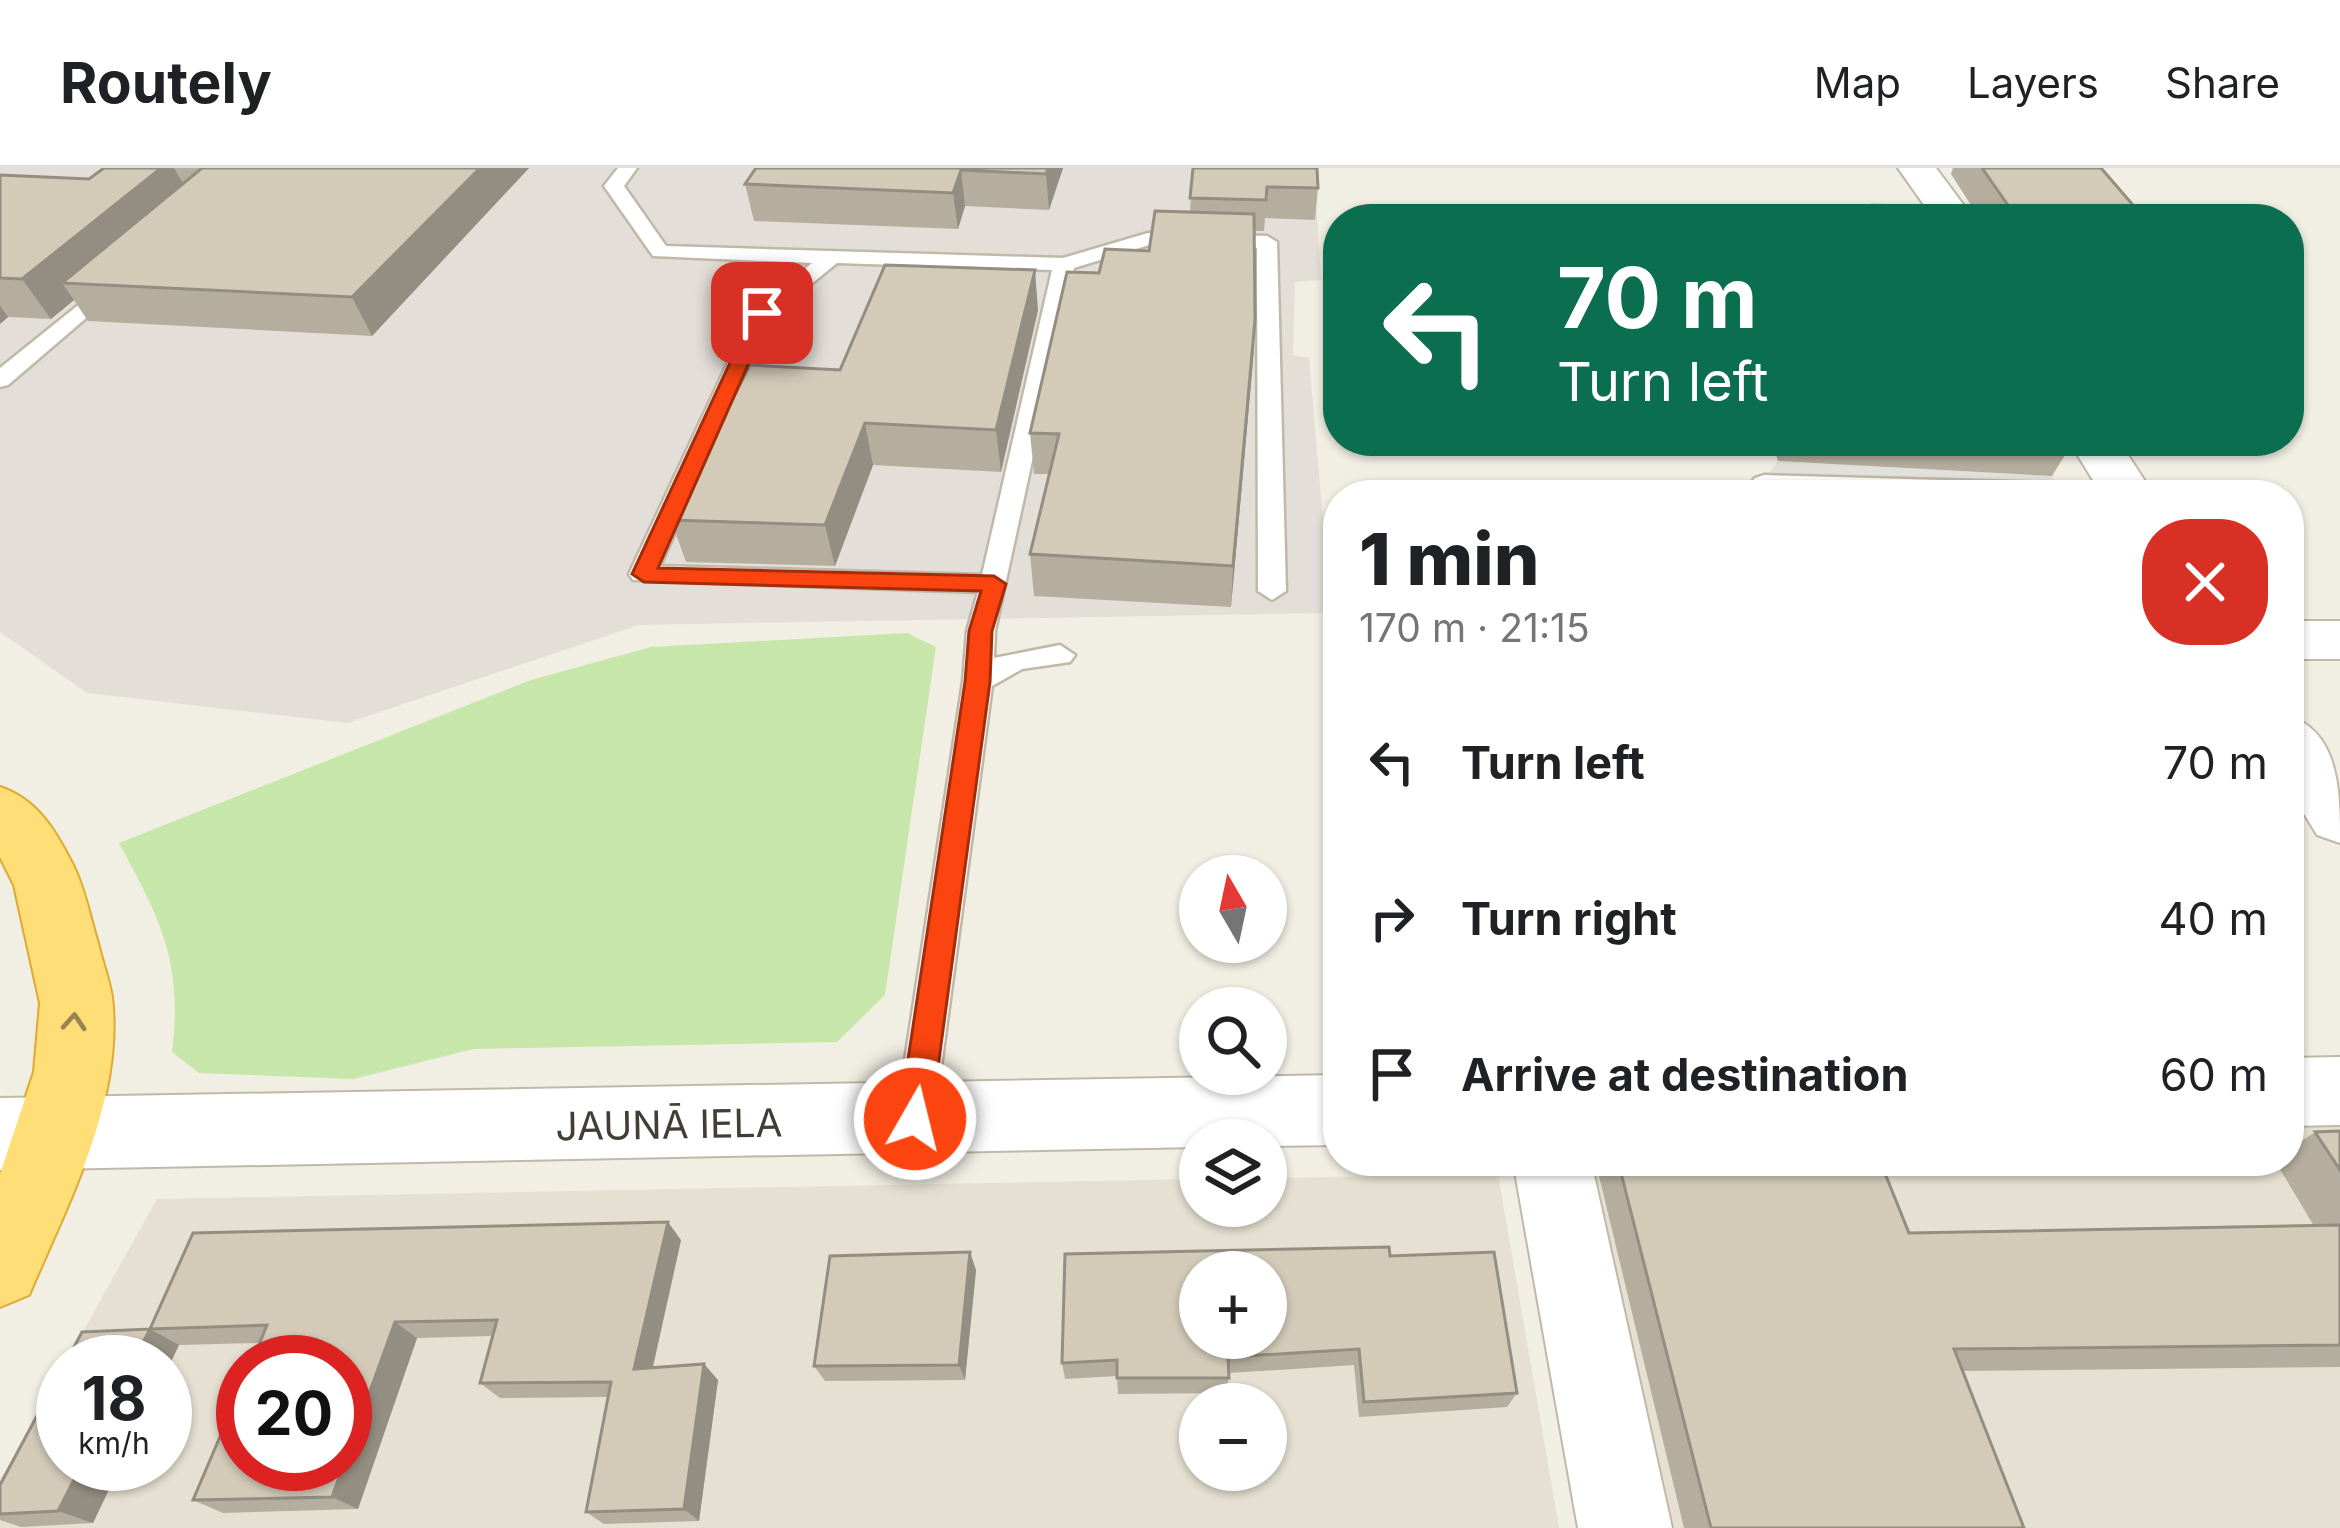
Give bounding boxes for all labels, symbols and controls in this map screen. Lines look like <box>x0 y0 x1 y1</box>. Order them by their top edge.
text: Routely <box>60 48 272 117</box>
text: Map <box>1814 57 1901 108</box>
text: Layers <box>1967 57 2099 108</box>
text: Share <box>2165 57 2280 108</box>
text: 70 m <box>1557 247 1758 348</box>
icon: left <box>1359 252 1515 408</box>
pin <box>711 262 813 364</box>
icon: arrive <box>729 280 795 346</box>
text: Turn left <box>1557 349 1768 414</box>
text: 1 min <box>1359 515 1539 602</box>
button: close <box>2142 519 2268 645</box>
text: 170 m · 21:15 <box>1359 604 1590 651</box>
icon: left <box>1359 729 1425 795</box>
text: Turn left <box>1461 735 1645 790</box>
text: 70 m <box>2163 735 2268 790</box>
north arrow <box>1179 855 1287 963</box>
map controls <box>1179 855 1287 1491</box>
icon: right <box>1359 885 1425 951</box>
text: Turn right <box>1461 891 1677 946</box>
text: 40 m <box>2158 891 2268 946</box>
button: search <box>1179 987 1287 1095</box>
one-way arrow <box>61 1012 87 1030</box>
icon: arrive <box>1359 1041 1425 1107</box>
text: Arrive at destination <box>1461 1047 1908 1102</box>
text: 60 m <box>2160 1047 2268 1102</box>
position arrow <box>852 1056 978 1182</box>
street label: JAUNĀ IELA <box>555 1099 783 1149</box>
button: layers <box>1179 1119 1287 1227</box>
button: + <box>1179 1251 1287 1359</box>
speed limit sign: 20 <box>216 1335 372 1491</box>
text: 18 <box>82 1362 146 1434</box>
button: − <box>1179 1383 1287 1491</box>
text: km/h <box>78 1425 150 1461</box>

